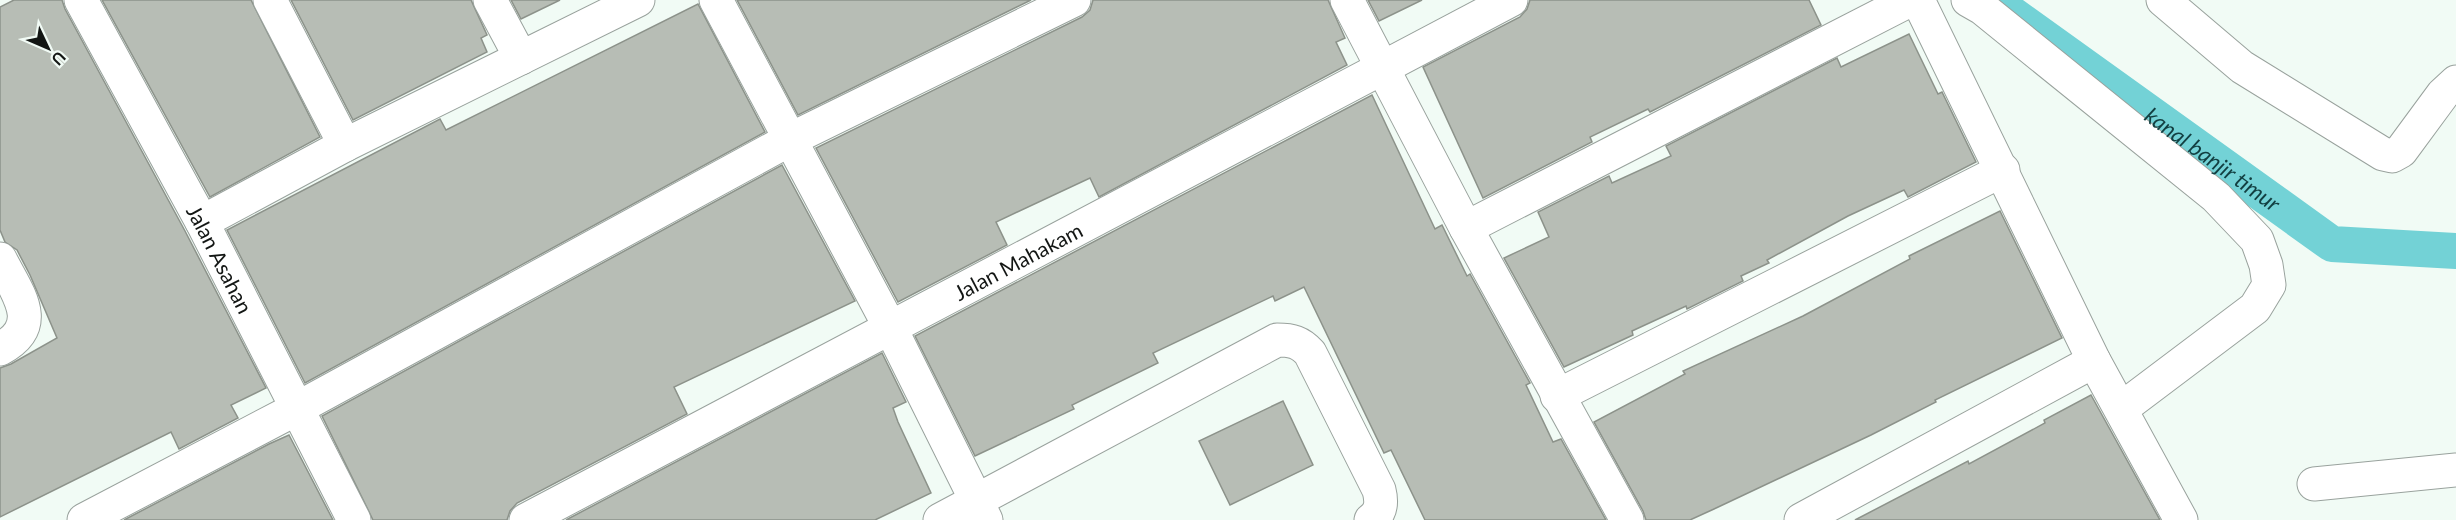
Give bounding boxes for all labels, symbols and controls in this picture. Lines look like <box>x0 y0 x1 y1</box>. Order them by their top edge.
north arrow <box>18 18 78 78</box>
text: U <box>48 48 70 70</box>
water label: kanal banjir timur <box>2140 101 2286 217</box>
street label: Jalan Asahan <box>182 200 259 317</box>
street label: Jalan Mahakam <box>949 216 1086 305</box>

